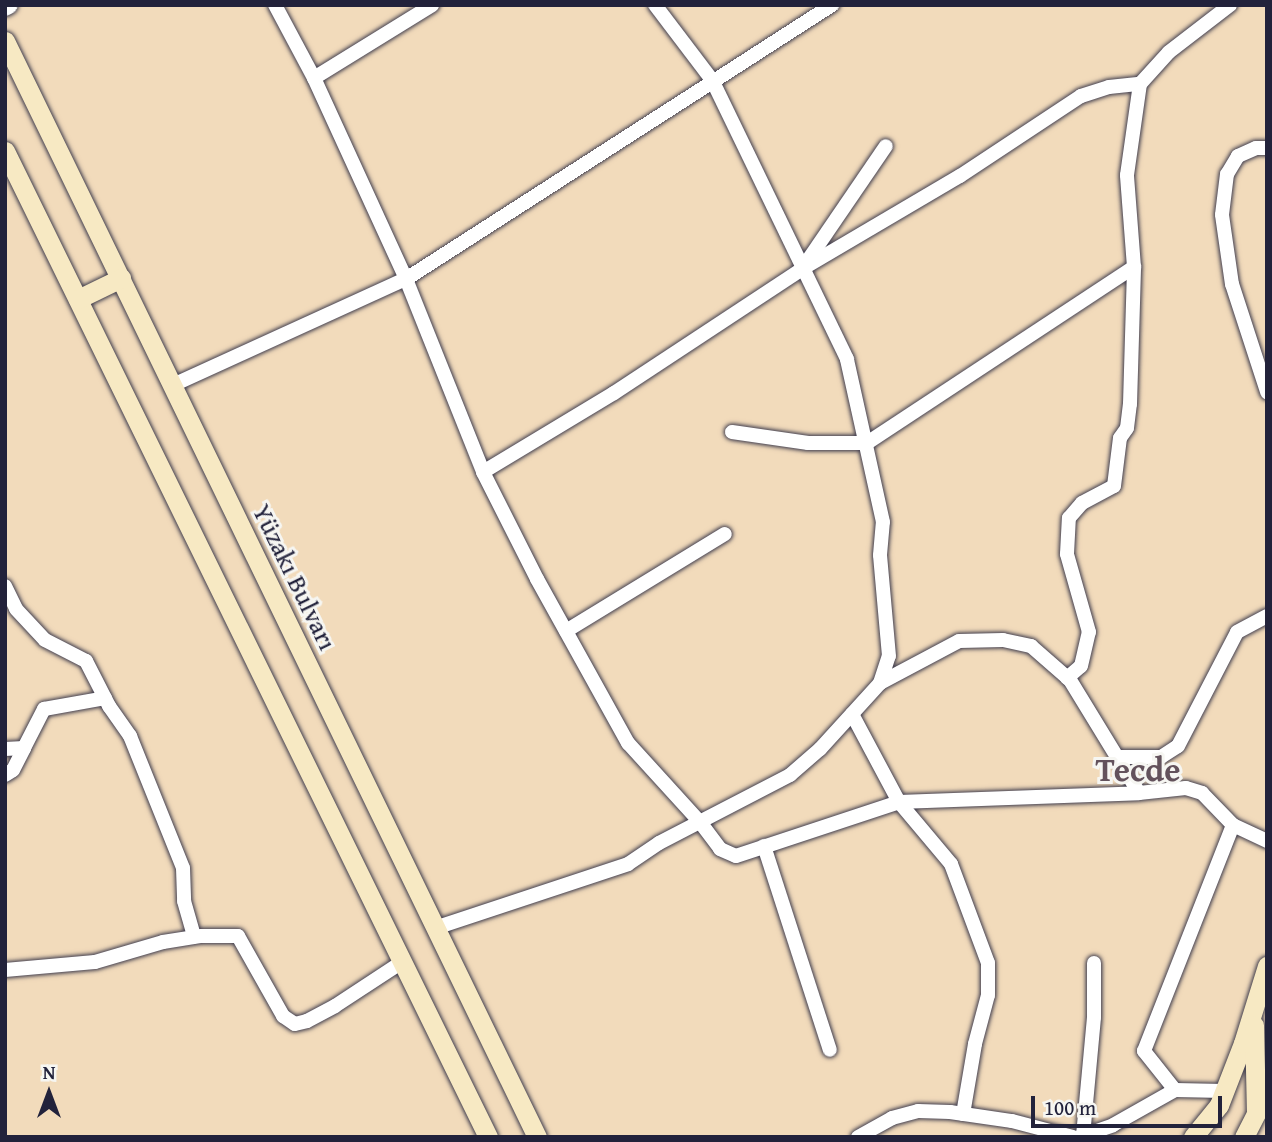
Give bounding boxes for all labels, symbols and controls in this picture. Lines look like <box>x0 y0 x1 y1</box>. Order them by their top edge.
street label: Yüzakı Bulvarı <box>246 499 344 655</box>
district label: Tecde <box>1096 750 1180 790</box>
north arrow <box>14 1058 84 1128</box>
text: N <box>43 1058 55 1086</box>
scale bar <box>1034 1082 1225 1126</box>
text: 100 m <box>1044 1092 1096 1123</box>

